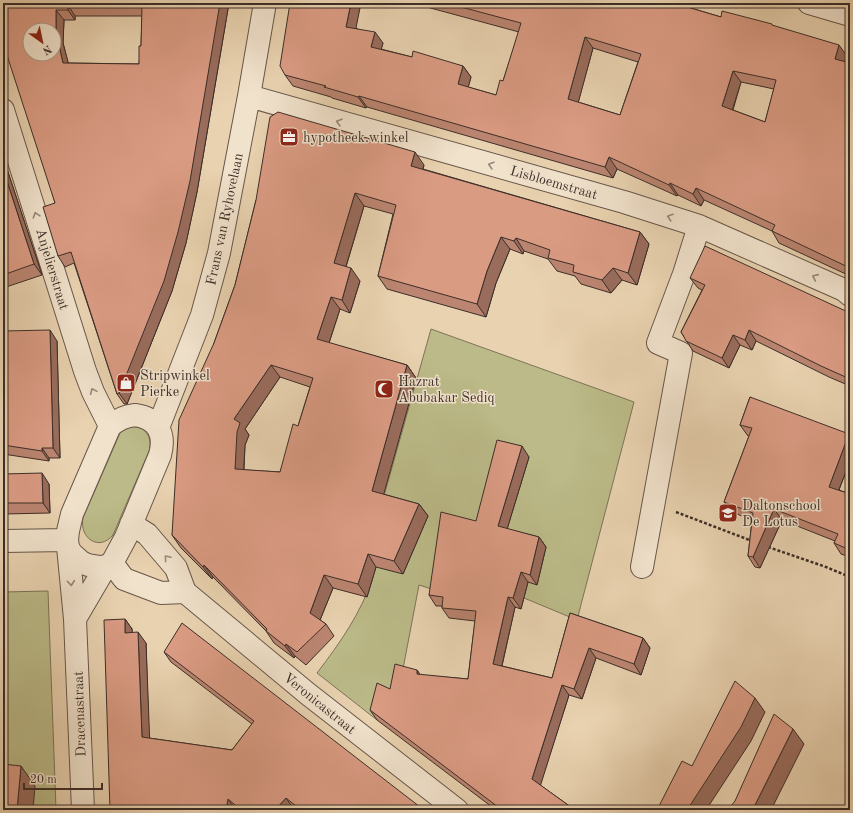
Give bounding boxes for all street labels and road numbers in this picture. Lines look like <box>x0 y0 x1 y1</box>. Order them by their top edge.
street label: Frans van Ryhovelaan <box>204 151 246 287</box>
street label: Lisbloemstraat <box>508 164 599 202</box>
street label: Anjelierstraat <box>33 227 71 312</box>
street label: Dracenastraat <box>71 671 88 757</box>
street label: Veronicastraat <box>281 671 358 737</box>

